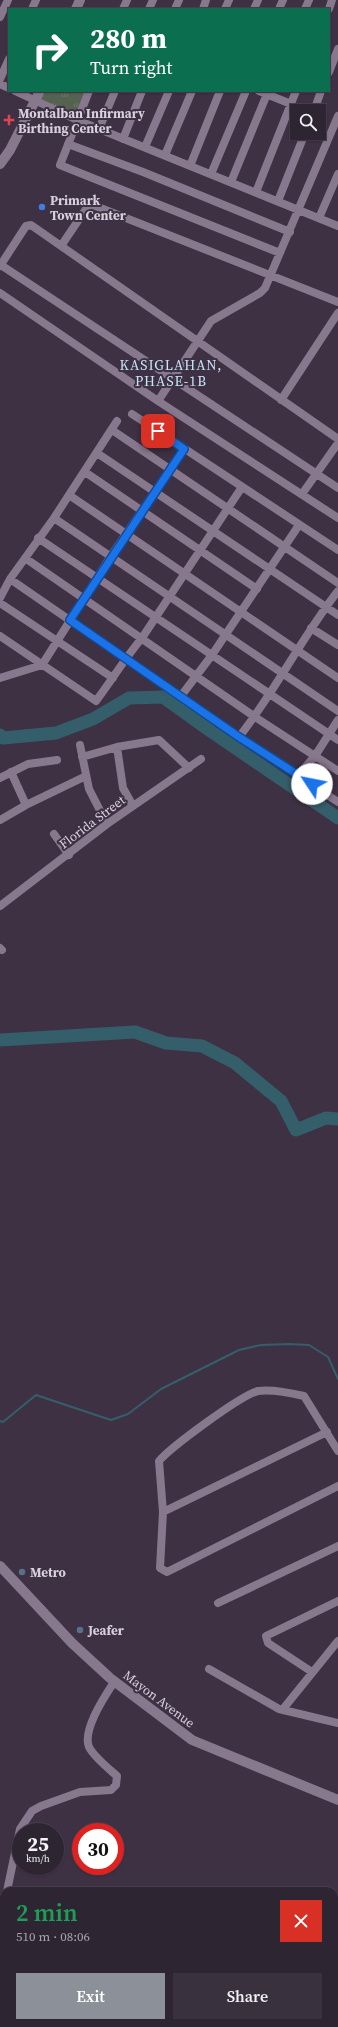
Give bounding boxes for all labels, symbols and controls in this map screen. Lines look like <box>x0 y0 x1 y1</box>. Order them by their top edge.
text: 280 m <box>90 19 167 57</box>
icon: right <box>24 24 76 76</box>
text: Turn right <box>90 55 172 80</box>
map controls <box>290 104 326 140</box>
button: search <box>290 104 326 140</box>
place label: Montalban Infirmary Birthing Center <box>18 105 145 137</box>
marker: Montalban Infirmary Birthing Center <box>3 114 15 126</box>
place label: Primark Town Center <box>50 192 127 224</box>
marker: Primark Town Center <box>37 202 47 212</box>
district label: KASIGLAHAN, PHASE-1B <box>120 355 222 391</box>
pin <box>141 414 175 448</box>
icon: arrive <box>147 420 169 442</box>
position arrow <box>291 763 333 805</box>
street label: Florida Street <box>56 791 129 852</box>
place label: Metro <box>30 1564 66 1581</box>
marker: Metro <box>17 1567 27 1577</box>
place label: Jeafer <box>87 1622 125 1639</box>
marker: Jeafer <box>75 1625 85 1635</box>
street label: Mayon Avenue <box>120 1667 198 1732</box>
speed limit sign: 30 <box>72 1823 124 1875</box>
text: 25 <box>27 1830 49 1858</box>
text: km/h <box>26 1852 50 1865</box>
text: 2 min <box>16 1896 78 1929</box>
button: close <box>280 1900 322 1942</box>
text: 510 m · 08:06 <box>16 1928 90 1945</box>
button: Exit <box>16 1973 165 2019</box>
button: Share <box>173 1973 322 2019</box>

